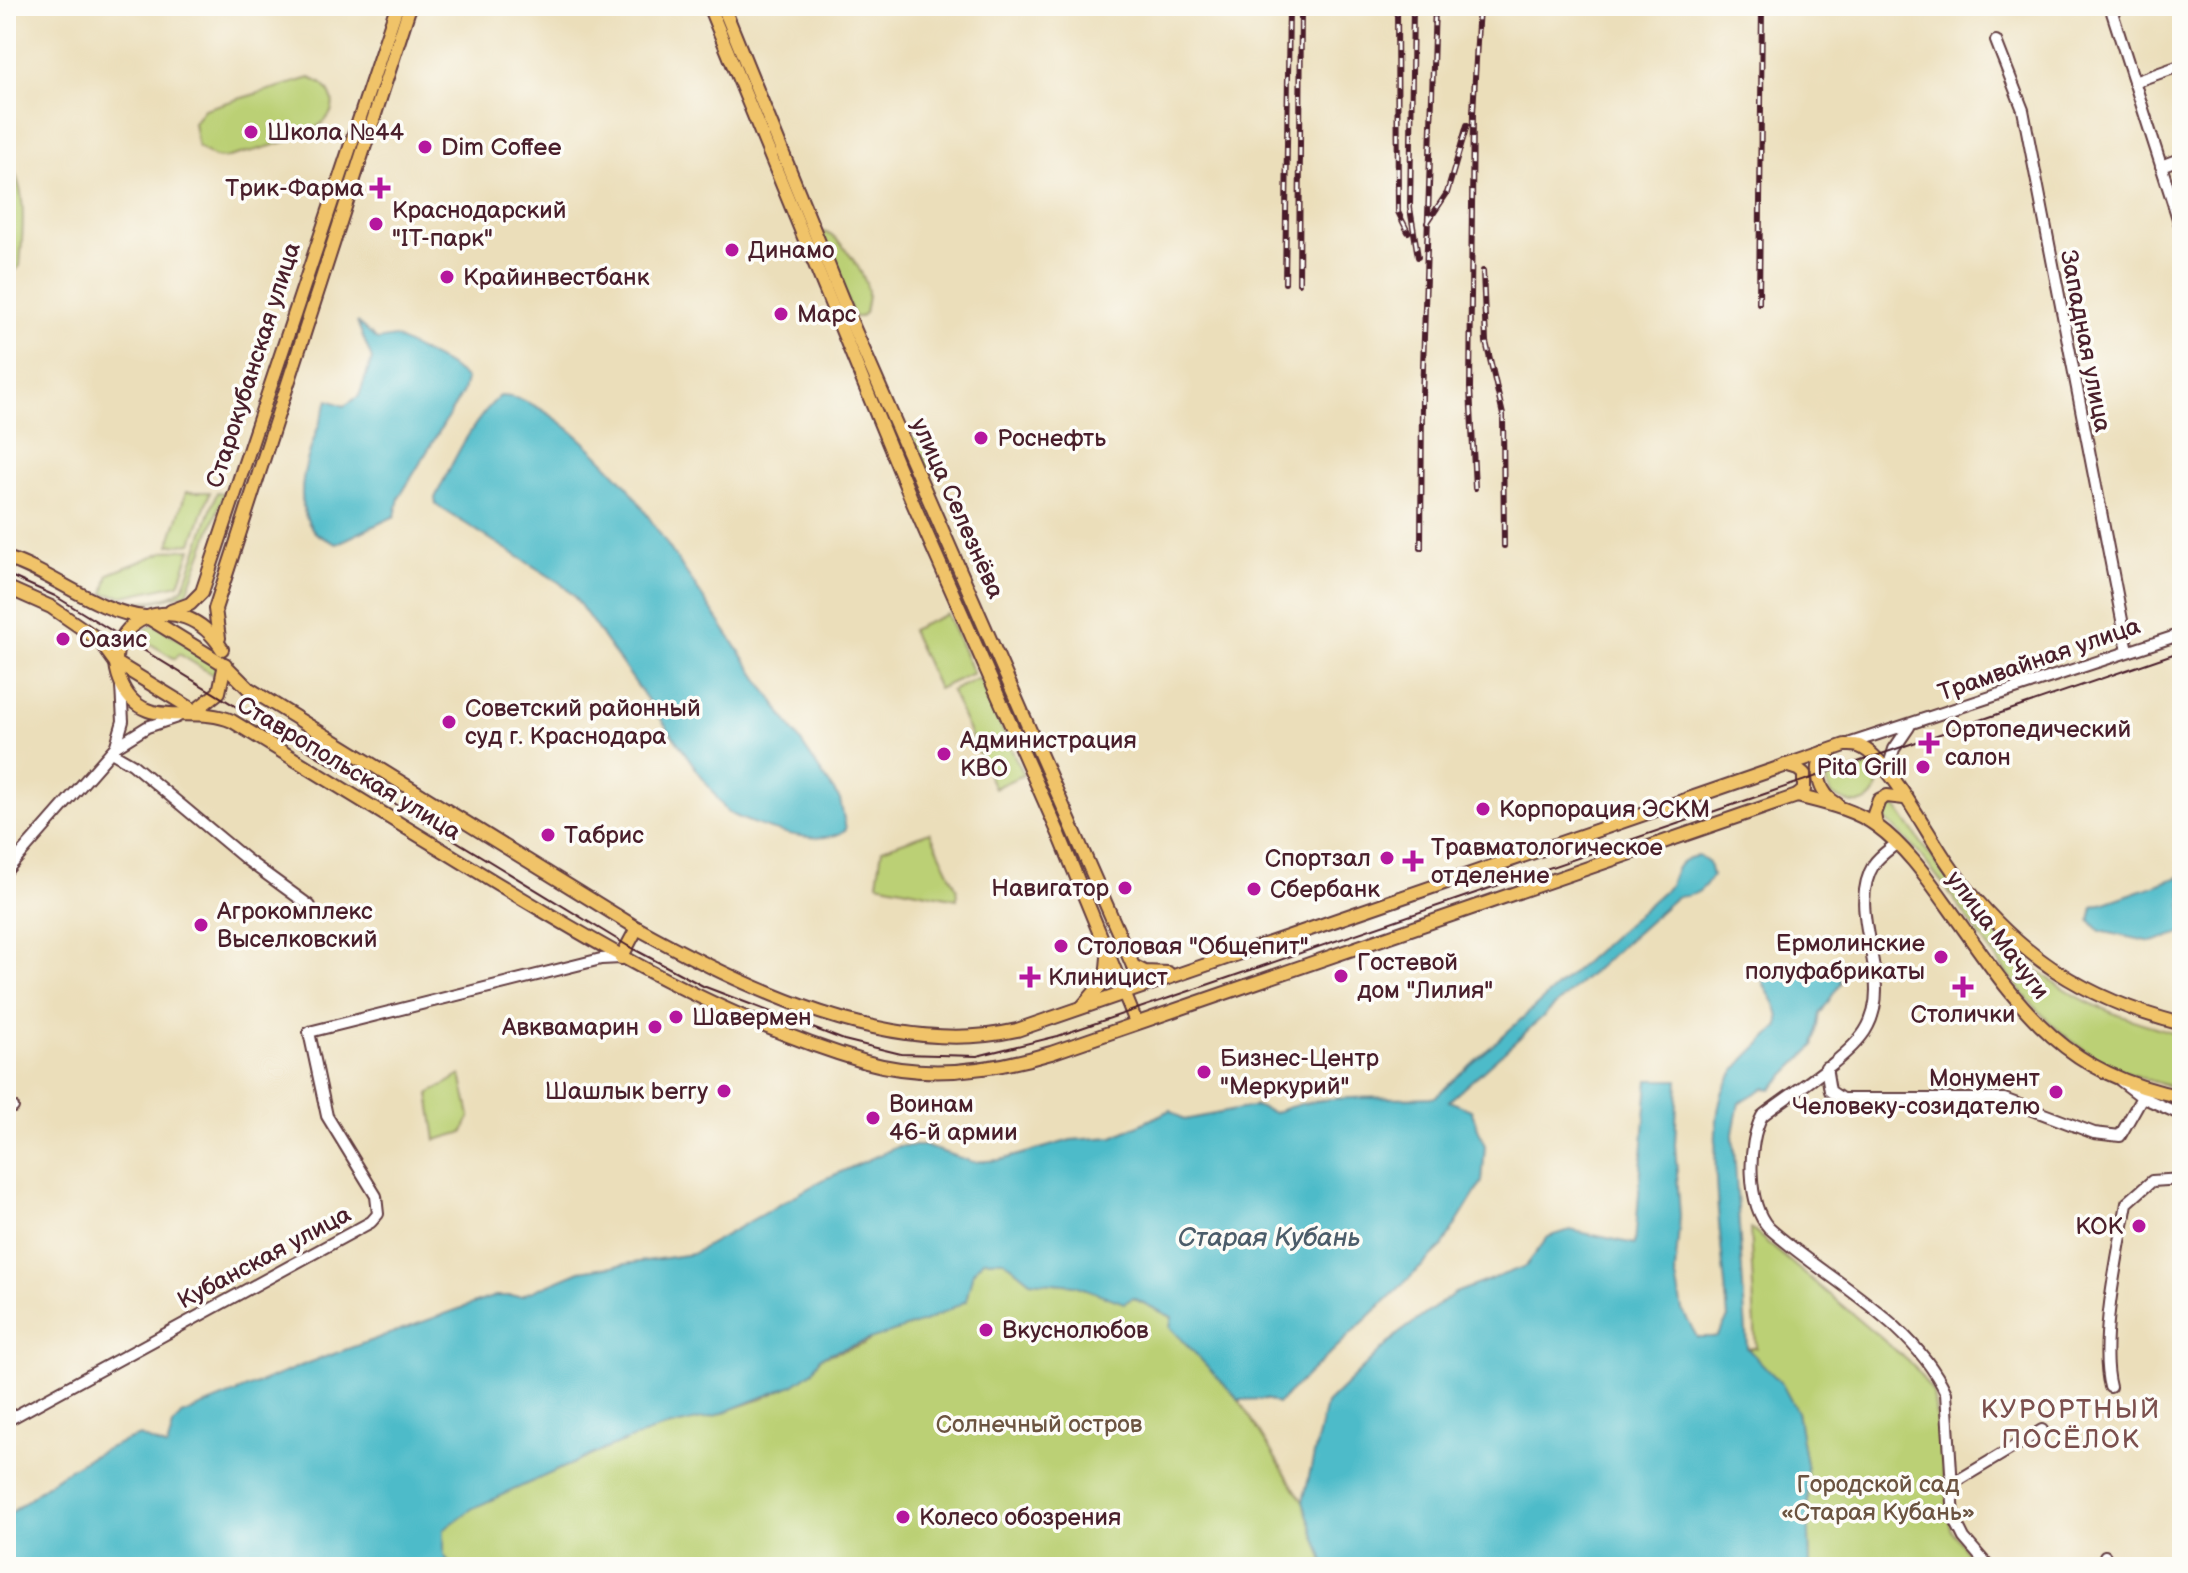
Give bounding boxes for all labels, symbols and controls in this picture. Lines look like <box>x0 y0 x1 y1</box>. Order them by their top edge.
place label: Школа №44 <box>267 118 405 147</box>
marker: Школа №44 <box>242 123 260 141</box>
place label: Dim Coffee <box>441 133 562 162</box>
marker: Dim Coffee <box>416 138 434 156</box>
place label: Трик-Фарма <box>225 174 364 203</box>
marker: Трик-Фарма <box>371 179 389 197</box>
place label: Краснодарский "IT-парк" <box>392 196 566 253</box>
marker: Краснодарский "IT-парк" <box>367 215 385 233</box>
place label: Динамо <box>748 236 835 265</box>
street label: Старокубанская улица <box>200 239 307 492</box>
marker: Динамо <box>723 241 741 259</box>
street label: Западная улица <box>2054 248 2117 435</box>
place label: Крайинвестбанк <box>463 263 650 292</box>
marker: Крайинвестбанк <box>438 268 456 286</box>
place label: Марс <box>797 300 857 329</box>
marker: Марс <box>772 305 790 323</box>
street label: улица Селезнёва <box>905 413 1010 603</box>
place label: Роснефть <box>997 424 1106 453</box>
marker: Роснефть <box>972 429 990 447</box>
street label: Трамвайная улица <box>1934 611 2144 708</box>
place label: Оазис <box>79 625 147 654</box>
marker: Оазис <box>54 630 72 648</box>
street label: Ставропольская улица <box>232 690 466 847</box>
place label: Советский районный суд г. Краснодара <box>465 694 701 751</box>
marker: Советский районный суд г. Краснодара <box>440 713 458 731</box>
place label: Ортопедический салон <box>1945 715 2131 772</box>
place label: Администрация КВО <box>959 726 1137 783</box>
marker: Ортопедический салон <box>1920 734 1938 752</box>
marker: Администрация КВО <box>935 745 953 763</box>
place label: Pita Grill <box>1817 753 1907 782</box>
marker: Pita Grill <box>1914 758 1932 776</box>
place label: Корпорация ЭСКМ <box>1499 795 1710 824</box>
marker: Корпорация ЭСКМ <box>1474 800 1492 818</box>
place label: Табрис <box>564 821 644 850</box>
marker: Табрис <box>539 826 557 844</box>
place label: Травматологическое отделение <box>1431 833 1663 890</box>
place label: Спортзал <box>1265 844 1371 873</box>
marker: Спортзал <box>1378 849 1396 867</box>
marker: Травматологическое отделение <box>1402 850 1424 872</box>
street label: улица Мачуги <box>1940 865 2055 1005</box>
place label: Навигатор <box>991 874 1109 903</box>
place label: Сбербанк <box>1270 875 1380 904</box>
marker: Навигатор <box>1116 879 1134 897</box>
marker: Сбербанк <box>1245 880 1263 898</box>
place label: Агрокомплекс Выселковский <box>216 897 377 954</box>
marker: Агрокомплекс Выселковский <box>192 916 210 934</box>
place label: Ермолинские полуфабрикаты <box>1745 929 1925 986</box>
place label: Столовая "Общепит" <box>1077 932 1309 961</box>
marker: Столовая "Общепит" <box>1052 937 1070 955</box>
place label: Гостевой дом "Лилия" <box>1357 948 1493 1005</box>
marker: Ермолинские полуфабрикаты <box>1932 948 1950 966</box>
place label: Клиницист <box>1048 963 1168 992</box>
marker: Клиницист <box>1019 966 1041 988</box>
marker: Гостевой дом "Лилия" <box>1332 967 1350 985</box>
marker: Столички <box>1954 978 1972 996</box>
place label: Столички <box>1911 1000 2015 1029</box>
place label: Шавермен <box>692 1003 812 1032</box>
marker: Шавермен <box>667 1008 685 1026</box>
place label: Авквамарин <box>501 1013 639 1042</box>
marker: Авквамарин <box>646 1018 664 1036</box>
place label: Бизнес-Центр "Меркурий" <box>1220 1044 1380 1101</box>
marker: Бизнес-Центр "Меркурий" <box>1195 1063 1213 1081</box>
place label: Монумент Человеку-созидателю <box>1792 1064 2040 1121</box>
place label: Шашлык berry <box>545 1077 708 1106</box>
marker: Шашлык berry <box>715 1082 733 1100</box>
marker: Монумент Человеку-созидателю <box>2047 1083 2065 1101</box>
place label: Воинам 46-й армии <box>889 1090 1018 1147</box>
marker: Воинам 46-й армии <box>864 1109 882 1127</box>
street label: Кубанская улица <box>173 1200 356 1315</box>
place label: КОК <box>2075 1212 2124 1241</box>
marker: КОК <box>2130 1217 2148 1235</box>
water label: Старая Кубань <box>1178 1223 1360 1254</box>
place label: Вкуснолюбов <box>1002 1316 1149 1345</box>
marker: Вкуснолюбов <box>977 1321 995 1339</box>
district label: КУРОРТНЫЙ ПОСЁЛОК <box>1981 1395 2161 1456</box>
park label: Солнечный остров <box>936 1410 1143 1439</box>
park label: Городской сад «Старая Кубань» <box>1781 1470 1975 1527</box>
place label: Колесо обозрения <box>919 1503 1121 1532</box>
marker: Колесо обозрения <box>894 1508 912 1526</box>

